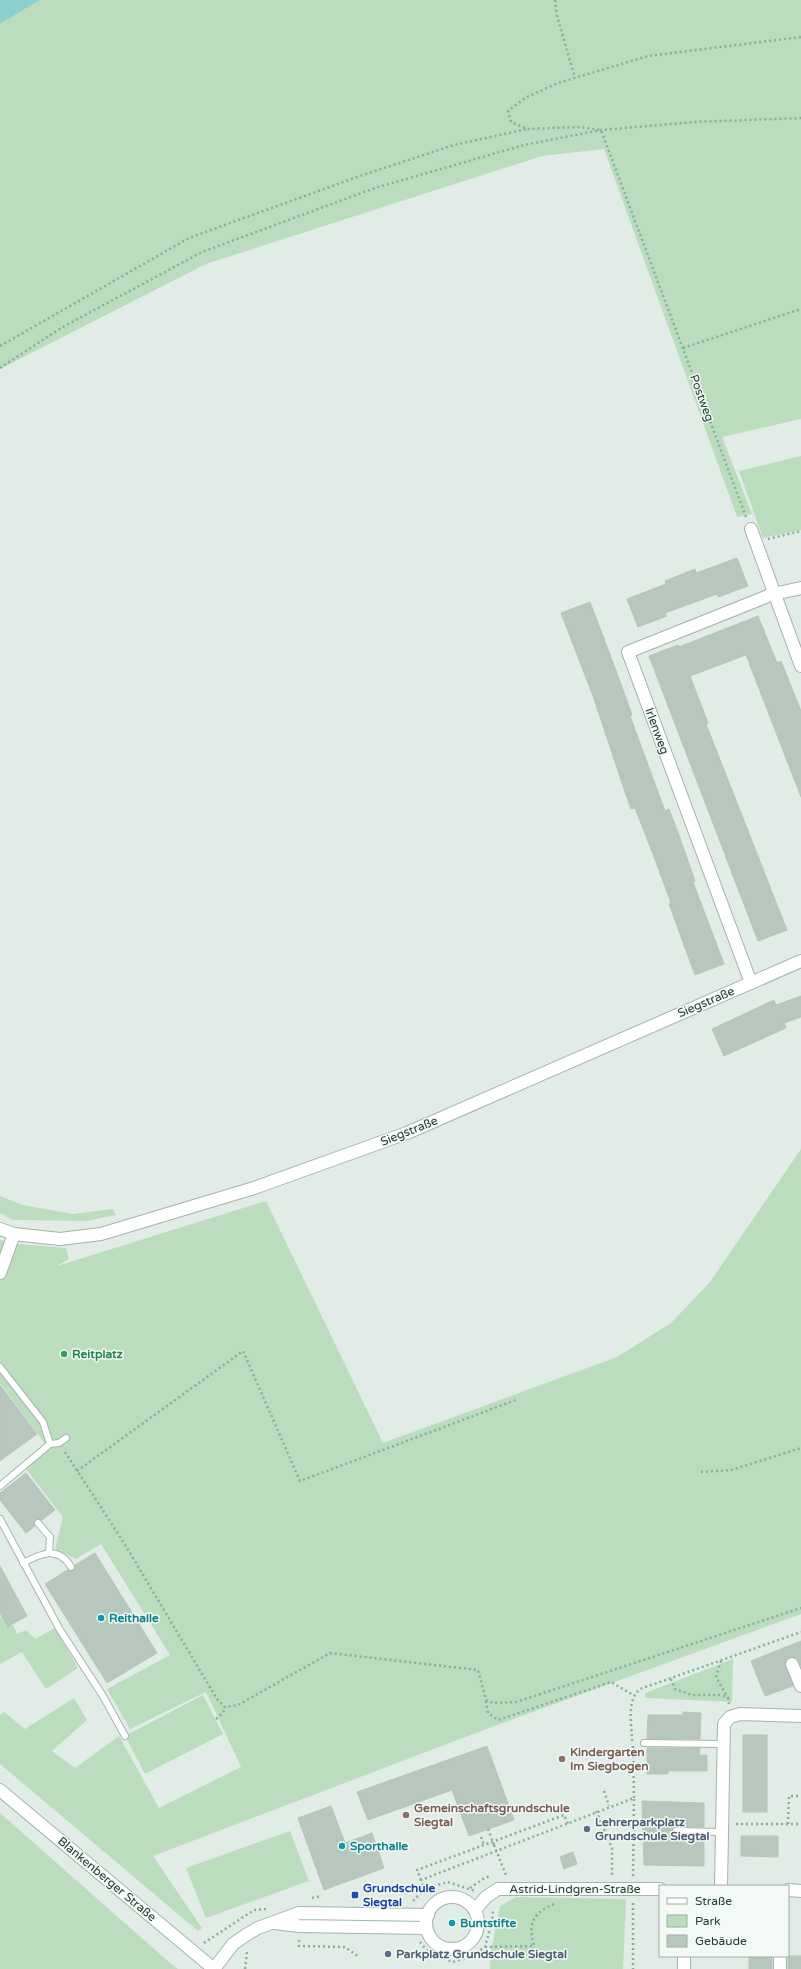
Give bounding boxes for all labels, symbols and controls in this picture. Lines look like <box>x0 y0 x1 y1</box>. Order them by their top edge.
street label: Postweg <box>687 372 717 424</box>
street label: Irlenweg <box>642 706 672 756</box>
street label: Siegstraße <box>675 984 737 1020</box>
street label: Siegstraße <box>378 1113 440 1149</box>
place label: Reitplatz <box>72 1347 123 1362</box>
marker: Reitplatz <box>59 1349 69 1359</box>
place label: Reithalle <box>109 1611 159 1625</box>
marker: Reithalle <box>96 1613 106 1623</box>
place label: Kindergarten Im Siegbogen <box>570 1745 649 1774</box>
marker: Kindergarten Im Siegbogen <box>557 1754 567 1764</box>
place label: Gemeinschaftsgrundschule Siegtal <box>414 1801 570 1830</box>
marker: Gemeinschaftsgrundschule Siegtal <box>401 1810 411 1820</box>
place label: Lehrerparkplatz Grundschule Siegtal <box>595 1815 709 1844</box>
marker: Lehrerparkplatz Grundschule Siegtal <box>582 1824 592 1834</box>
street label: Blankenberger Straße <box>55 1834 159 1924</box>
place label: Sporthalle <box>350 1839 408 1854</box>
marker: Sporthalle <box>337 1841 347 1851</box>
place label: Grundschule Siegtal <box>363 1881 436 1910</box>
street label: Astrid-Lindgren-Straße <box>509 1882 641 1896</box>
legend <box>659 1885 789 1957</box>
marker: Grundschule Siegtal <box>350 1890 360 1900</box>
text: Straße <box>695 1894 732 1908</box>
text: Park <box>695 1914 721 1928</box>
place label: Buntstifte <box>460 1916 517 1930</box>
marker: Buntstifte <box>447 1918 457 1928</box>
text: Gebäude <box>695 1934 747 1948</box>
place label: Parkplatz Grundschule Siegtal <box>396 1947 567 1962</box>
marker: Parkplatz Grundschule Siegtal <box>383 1949 393 1959</box>

